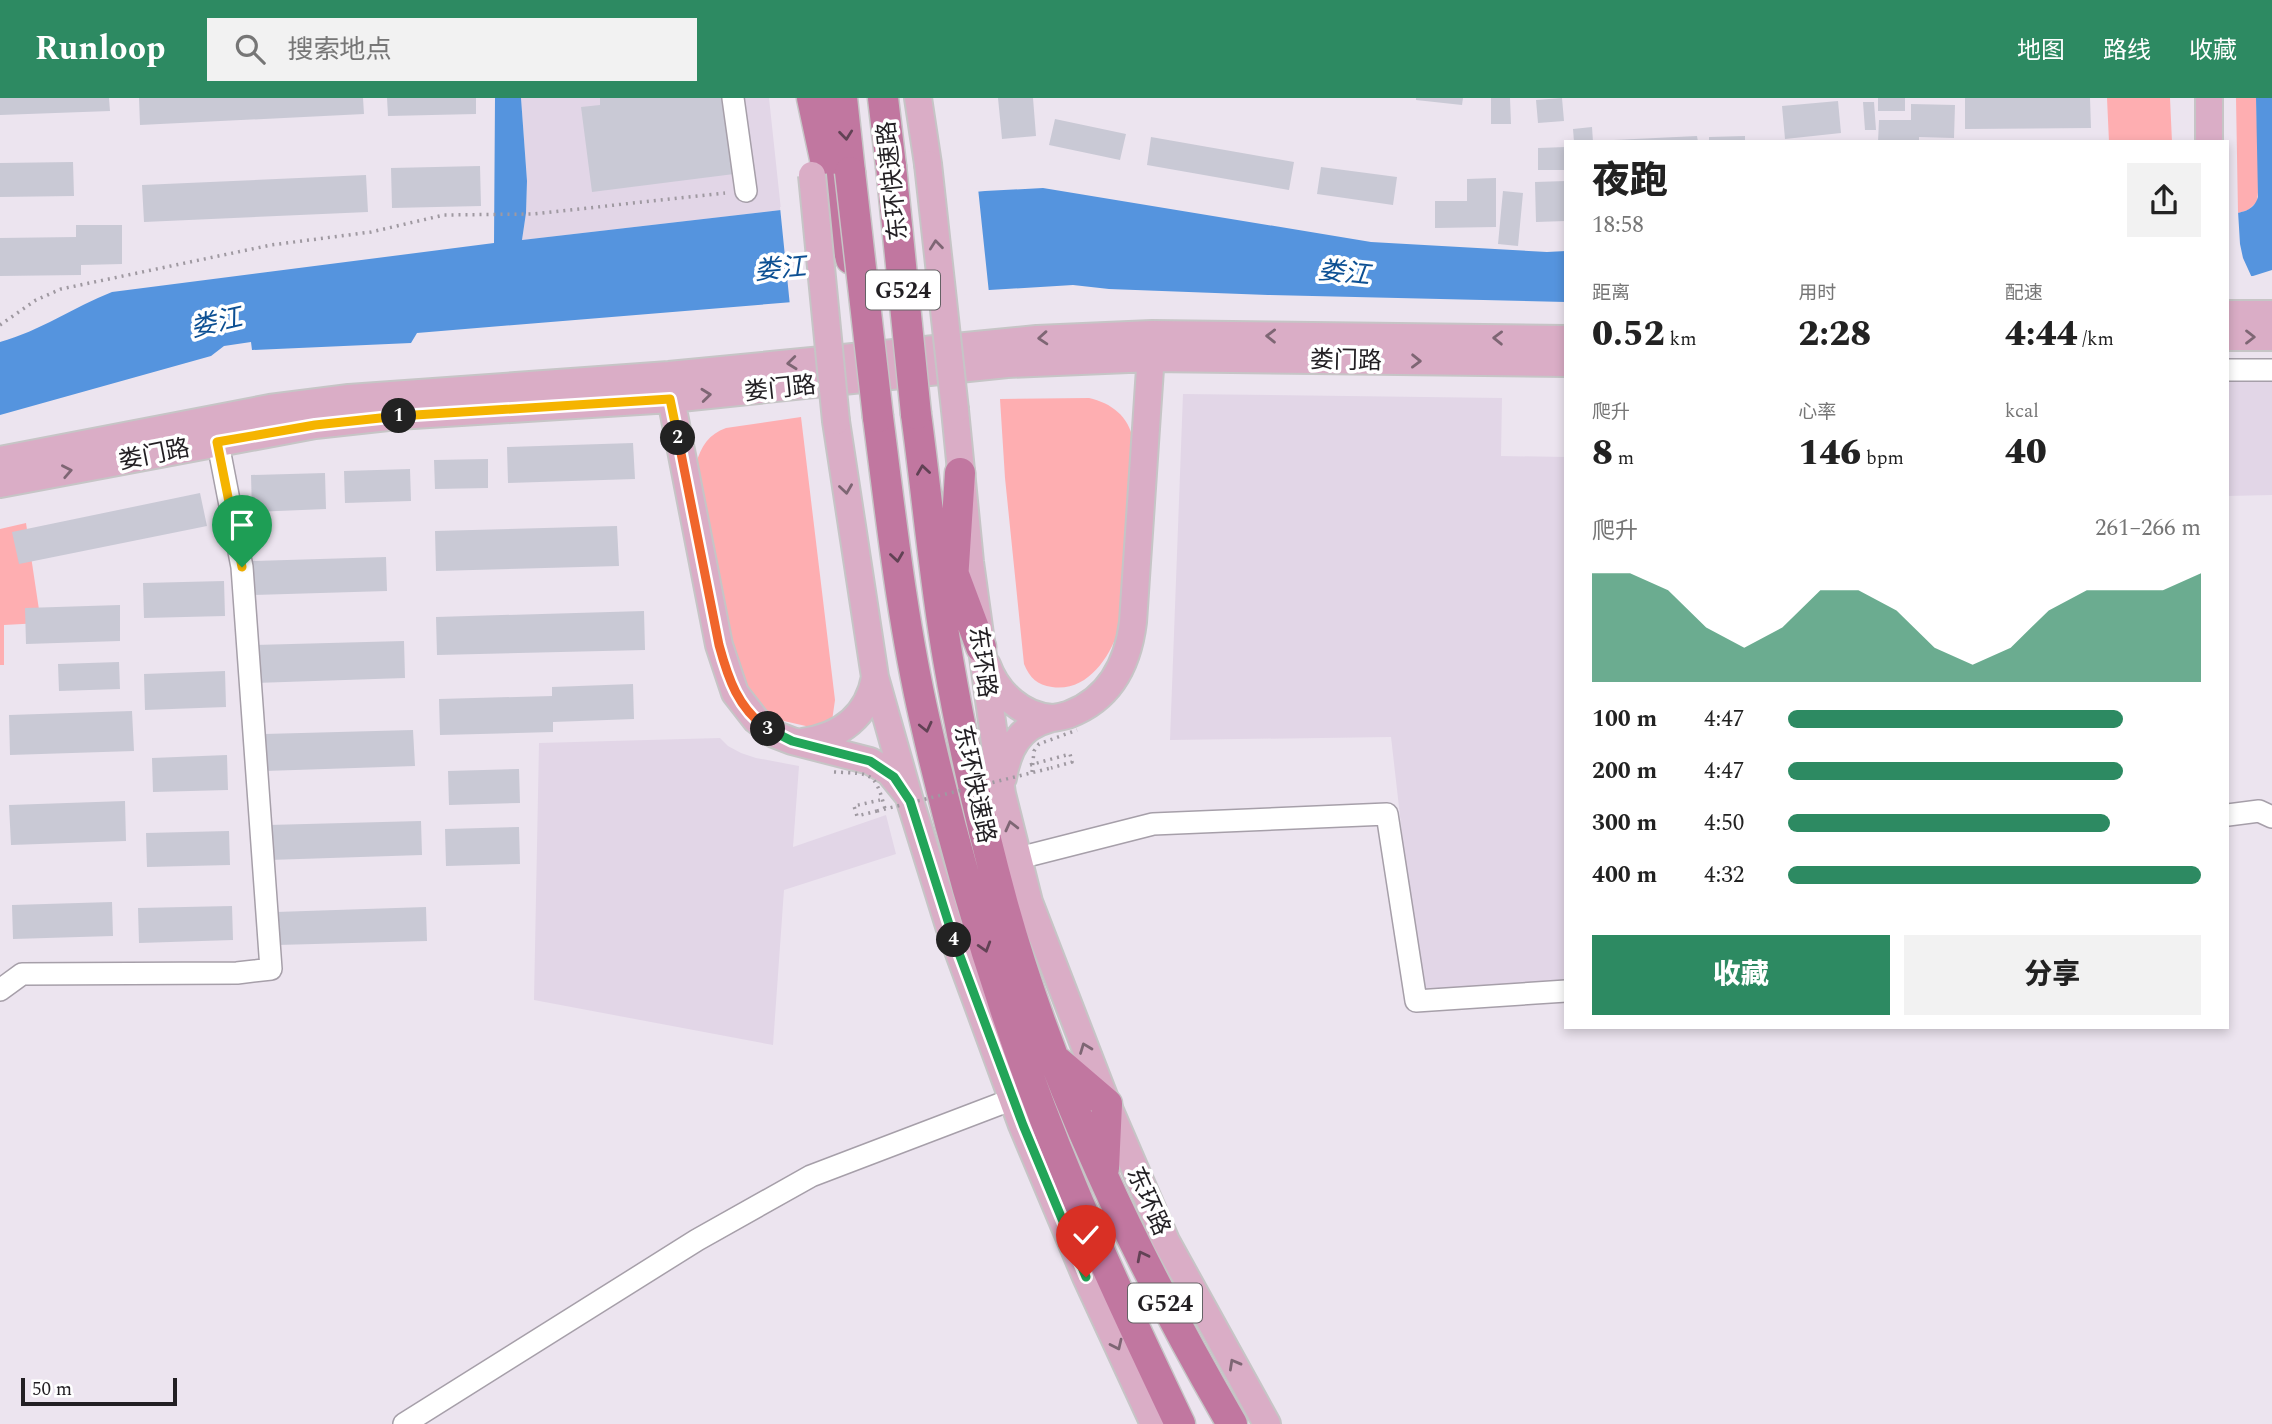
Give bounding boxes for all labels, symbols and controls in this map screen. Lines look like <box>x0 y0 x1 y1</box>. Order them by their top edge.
search box <box>207 18 697 81</box>
text: Runloop <box>35 24 165 74</box>
icon: search <box>231 30 269 68</box>
text: 搜索地点 <box>287 30 391 70</box>
text: 地图 <box>2017 33 2065 69</box>
text: 路线 <box>2103 33 2151 69</box>
text: 收藏 <box>2189 33 2237 69</box>
street label: 东环快速路 <box>869 119 917 242</box>
one-way arrow <box>838 130 853 141</box>
text: 夜跑 <box>1592 153 1668 211</box>
button: share <box>2127 163 2201 237</box>
text: 18:58 <box>1592 208 1644 243</box>
one-way arrow <box>929 239 944 251</box>
water label: 娄江 <box>752 247 811 291</box>
water label: 娄江 <box>1316 250 1375 296</box>
road number: G524 <box>866 270 940 309</box>
text: 距离 <box>1592 279 1630 308</box>
text: 用时 <box>1798 279 1836 308</box>
text: 配速 <box>2005 279 2043 308</box>
water label: 娄江 <box>186 297 249 348</box>
text: 0.52 <box>1592 308 1665 361</box>
text: 2:28 <box>1798 308 1871 361</box>
text: 4:44 <box>2005 308 2077 361</box>
text: km <box>1665 325 1697 354</box>
text: /km <box>2077 325 2114 354</box>
one-way arrow <box>1265 328 1276 343</box>
one-way arrow <box>2245 329 2256 345</box>
one-way arrow <box>1037 330 1048 345</box>
one-way arrow <box>1492 331 1503 346</box>
street label: 娄门路 <box>1310 342 1382 380</box>
one-way arrow <box>1411 353 1422 369</box>
one-way arrow <box>787 355 798 370</box>
street label: 娄门路 <box>742 367 818 411</box>
one-way arrow <box>700 388 711 403</box>
text: kcal <box>2005 397 2039 426</box>
pin: 1 <box>382 398 416 434</box>
text: 爬升 <box>1592 398 1630 427</box>
text: 心率 <box>1798 398 1836 427</box>
text: 1 <box>393 401 404 430</box>
pin: 2 <box>660 420 696 456</box>
text: 2 <box>672 423 683 452</box>
text: 40 <box>2005 426 2047 479</box>
text: 8 <box>1592 427 1613 480</box>
text: 146 <box>1798 427 1861 480</box>
street label: 娄门路 <box>115 430 193 480</box>
text: m <box>1613 444 1634 473</box>
text: bpm <box>1861 444 1904 473</box>
one-way arrow <box>61 464 73 479</box>
one-way arrow <box>916 464 931 476</box>
one-way arrow <box>838 483 853 495</box>
pin <box>212 495 272 567</box>
icon: arrive <box>223 506 261 544</box>
text: 261–266 m <box>2095 511 2201 546</box>
text: 爬升 <box>1592 514 1638 549</box>
one-way arrow <box>889 551 904 563</box>
street label: 东环路 <box>959 624 1005 700</box>
text: 100 m <box>1592 702 1657 737</box>
text: 4:47 <box>1704 702 1744 737</box>
pin: 3 <box>750 712 786 746</box>
text: 3 <box>762 714 773 743</box>
one-way arrow <box>918 721 933 733</box>
street label: 东环快速路 <box>944 722 1004 847</box>
text: 200 m <box>1592 754 1657 789</box>
text: 4:47 <box>1704 754 1744 789</box>
text: 300 m <box>1592 806 1657 841</box>
text: 4:50 <box>1704 806 1744 841</box>
one-way arrow <box>1005 820 1019 832</box>
text: 400 m <box>1592 858 1657 893</box>
text: 4:32 <box>1704 858 1744 893</box>
pin: 4 <box>936 922 972 958</box>
text: 4 <box>948 925 959 954</box>
button: 收藏 <box>1592 935 1890 1015</box>
button: 分享 <box>1904 935 2201 1015</box>
one-way arrow <box>976 941 991 953</box>
one-way arrow <box>1080 1043 1094 1055</box>
street label: 东环路 <box>1117 1161 1179 1242</box>
pin <box>1056 1205 1116 1277</box>
icon: check <box>1067 1216 1105 1254</box>
one-way arrow <box>1136 1251 1150 1263</box>
road number: G524 <box>1128 1284 1202 1322</box>
one-way arrow <box>1109 1338 1123 1350</box>
one-way arrow <box>1229 1359 1242 1371</box>
scale bar <box>21 1375 177 1407</box>
text: 50 m <box>32 1375 72 1404</box>

